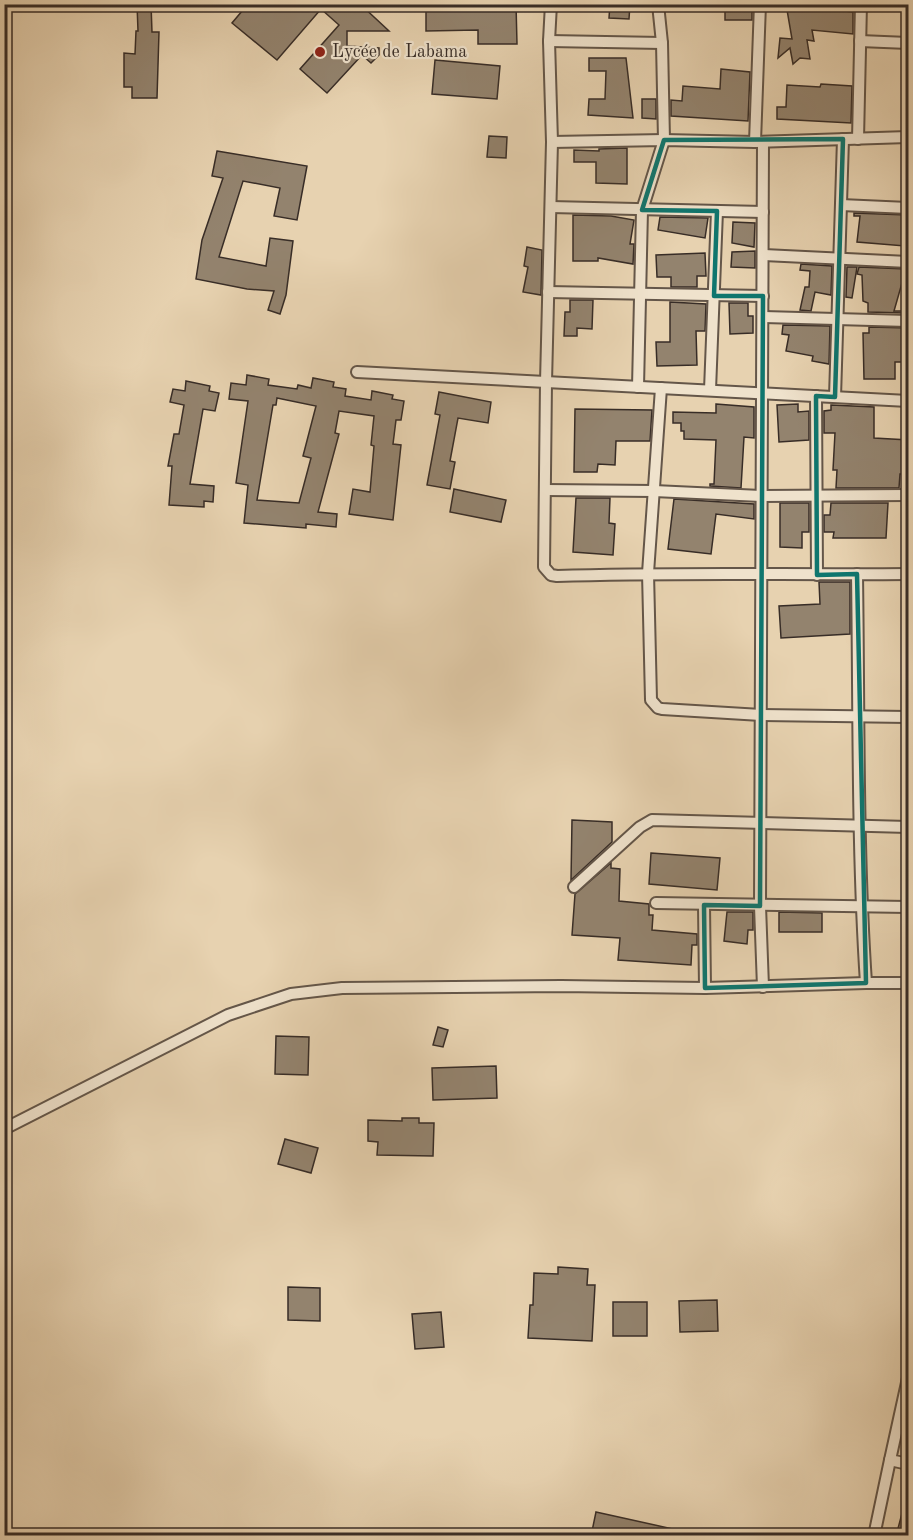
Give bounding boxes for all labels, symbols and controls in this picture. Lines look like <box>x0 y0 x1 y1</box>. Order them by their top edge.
place label: Lycée de Labama <box>332 43 467 61</box>
marker: Lycée de Labama <box>313 45 327 59</box>

